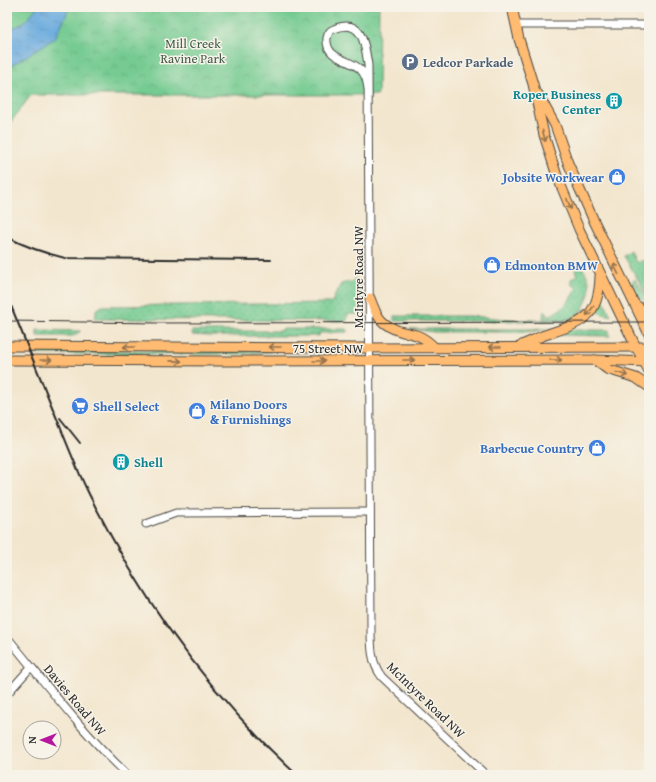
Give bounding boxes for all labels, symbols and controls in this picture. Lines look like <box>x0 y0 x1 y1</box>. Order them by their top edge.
park label: Mill Creek Ravine Park <box>161 34 226 68</box>
parking icon: Ledcor Parkade <box>400 52 420 72</box>
place label: Ledcor Parkade <box>423 53 513 72</box>
place label: Roper Business Center <box>513 85 601 119</box>
building icon: Roper Business Center <box>604 91 624 111</box>
one-way arrow <box>541 129 549 142</box>
shop icon: Jobsite Workwear <box>607 167 627 187</box>
place label: Jobsite Workwear <box>501 168 604 187</box>
one-way arrow <box>565 198 573 210</box>
street label: McIntyre Road NW <box>349 226 368 328</box>
shop icon: Edmonton BMW <box>482 255 502 275</box>
place label: Edmonton BMW <box>505 256 599 275</box>
one-way arrow <box>612 263 619 275</box>
one-way arrow <box>586 306 595 317</box>
street label: 75 Street NW <box>293 339 363 358</box>
one-way arrow <box>123 343 136 351</box>
one-way arrow <box>269 343 282 351</box>
one-way arrow <box>489 343 502 351</box>
one-way arrow <box>39 356 52 364</box>
one-way arrow <box>549 356 562 364</box>
one-way arrow <box>169 357 182 365</box>
one-way arrow <box>312 357 325 365</box>
one-way arrow <box>402 357 415 364</box>
one-way arrow <box>615 371 628 378</box>
place label: Milano Doors & Furnishings <box>210 395 292 429</box>
supermarket icon: Shell Select <box>70 396 90 416</box>
place label: Shell Select <box>93 397 159 416</box>
shop icon: Milano Doors & Furnishings <box>187 401 207 421</box>
shop icon: Barbecue Country <box>587 438 607 458</box>
place label: Barbecue Country <box>480 439 584 458</box>
building icon: Shell <box>111 452 131 472</box>
place label: Shell <box>134 453 163 472</box>
street label: McIntyre Road NW <box>383 658 469 742</box>
street label: Davies Road NW <box>40 660 110 740</box>
north arrow <box>22 720 62 760</box>
text: N <box>24 736 40 744</box>

